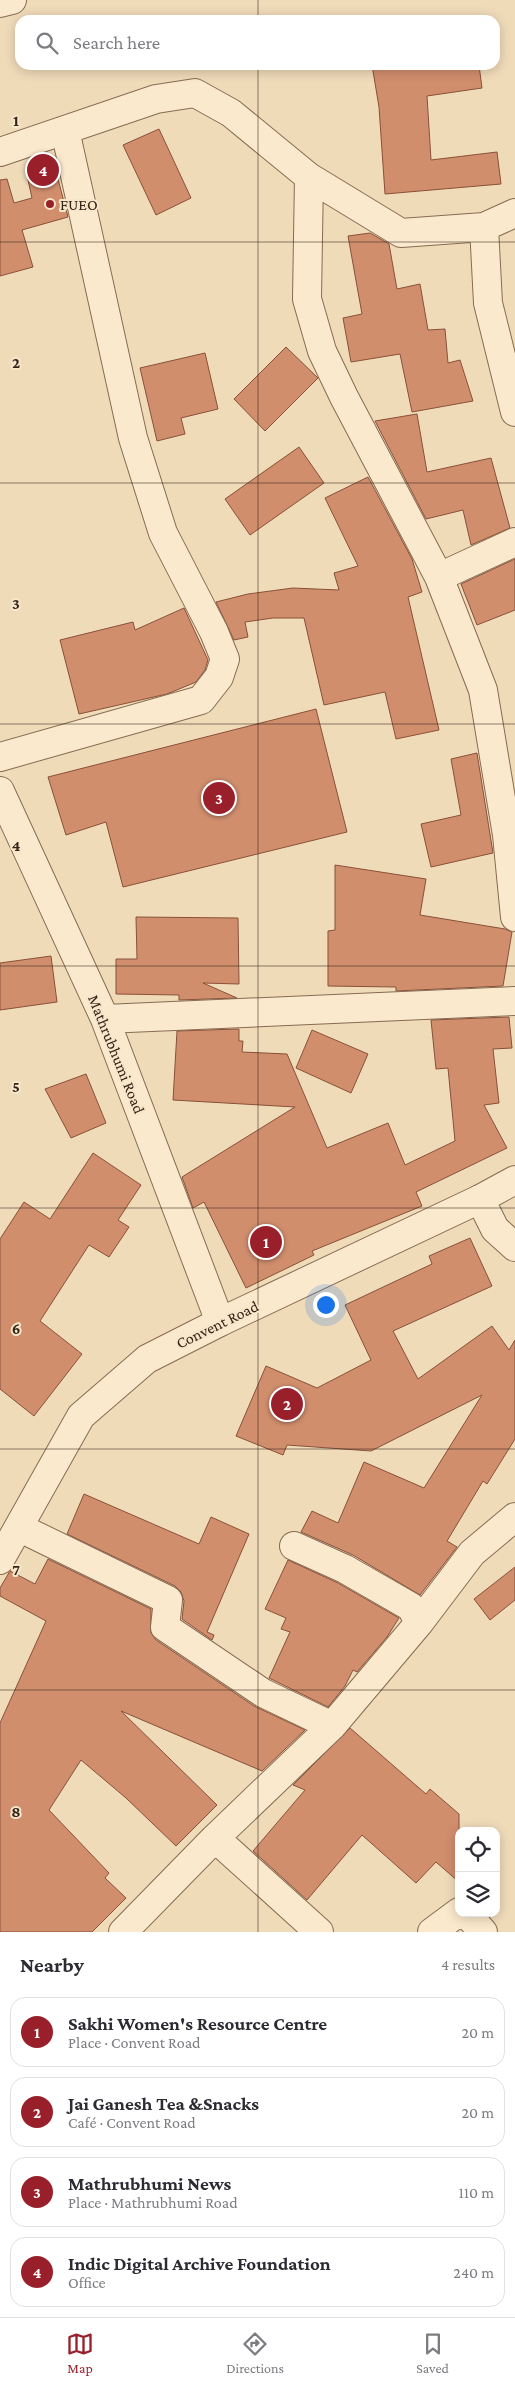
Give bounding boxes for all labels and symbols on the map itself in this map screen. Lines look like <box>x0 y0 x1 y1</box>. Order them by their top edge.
text: 1 <box>13 112 19 129</box>
pin: 4 <box>27 151 59 189</box>
place label: FUEO <box>60 196 98 213</box>
marker: FUEO <box>44 198 56 210</box>
text: 2 <box>12 354 20 371</box>
text: 3 <box>12 595 20 612</box>
pin: 3 <box>203 779 235 817</box>
text: 4 <box>12 837 21 854</box>
street label: Mathrubhumi Road <box>85 992 148 1117</box>
text: 5 <box>12 1078 20 1095</box>
pin: 1 <box>250 1223 282 1261</box>
your location <box>313 1292 339 1318</box>
street label: Convent Road <box>173 1297 262 1352</box>
text: 6 <box>12 1320 20 1337</box>
pin: 2 <box>271 1385 303 1423</box>
text: 7 <box>12 1561 20 1578</box>
text: 8 <box>11 1803 21 1820</box>

